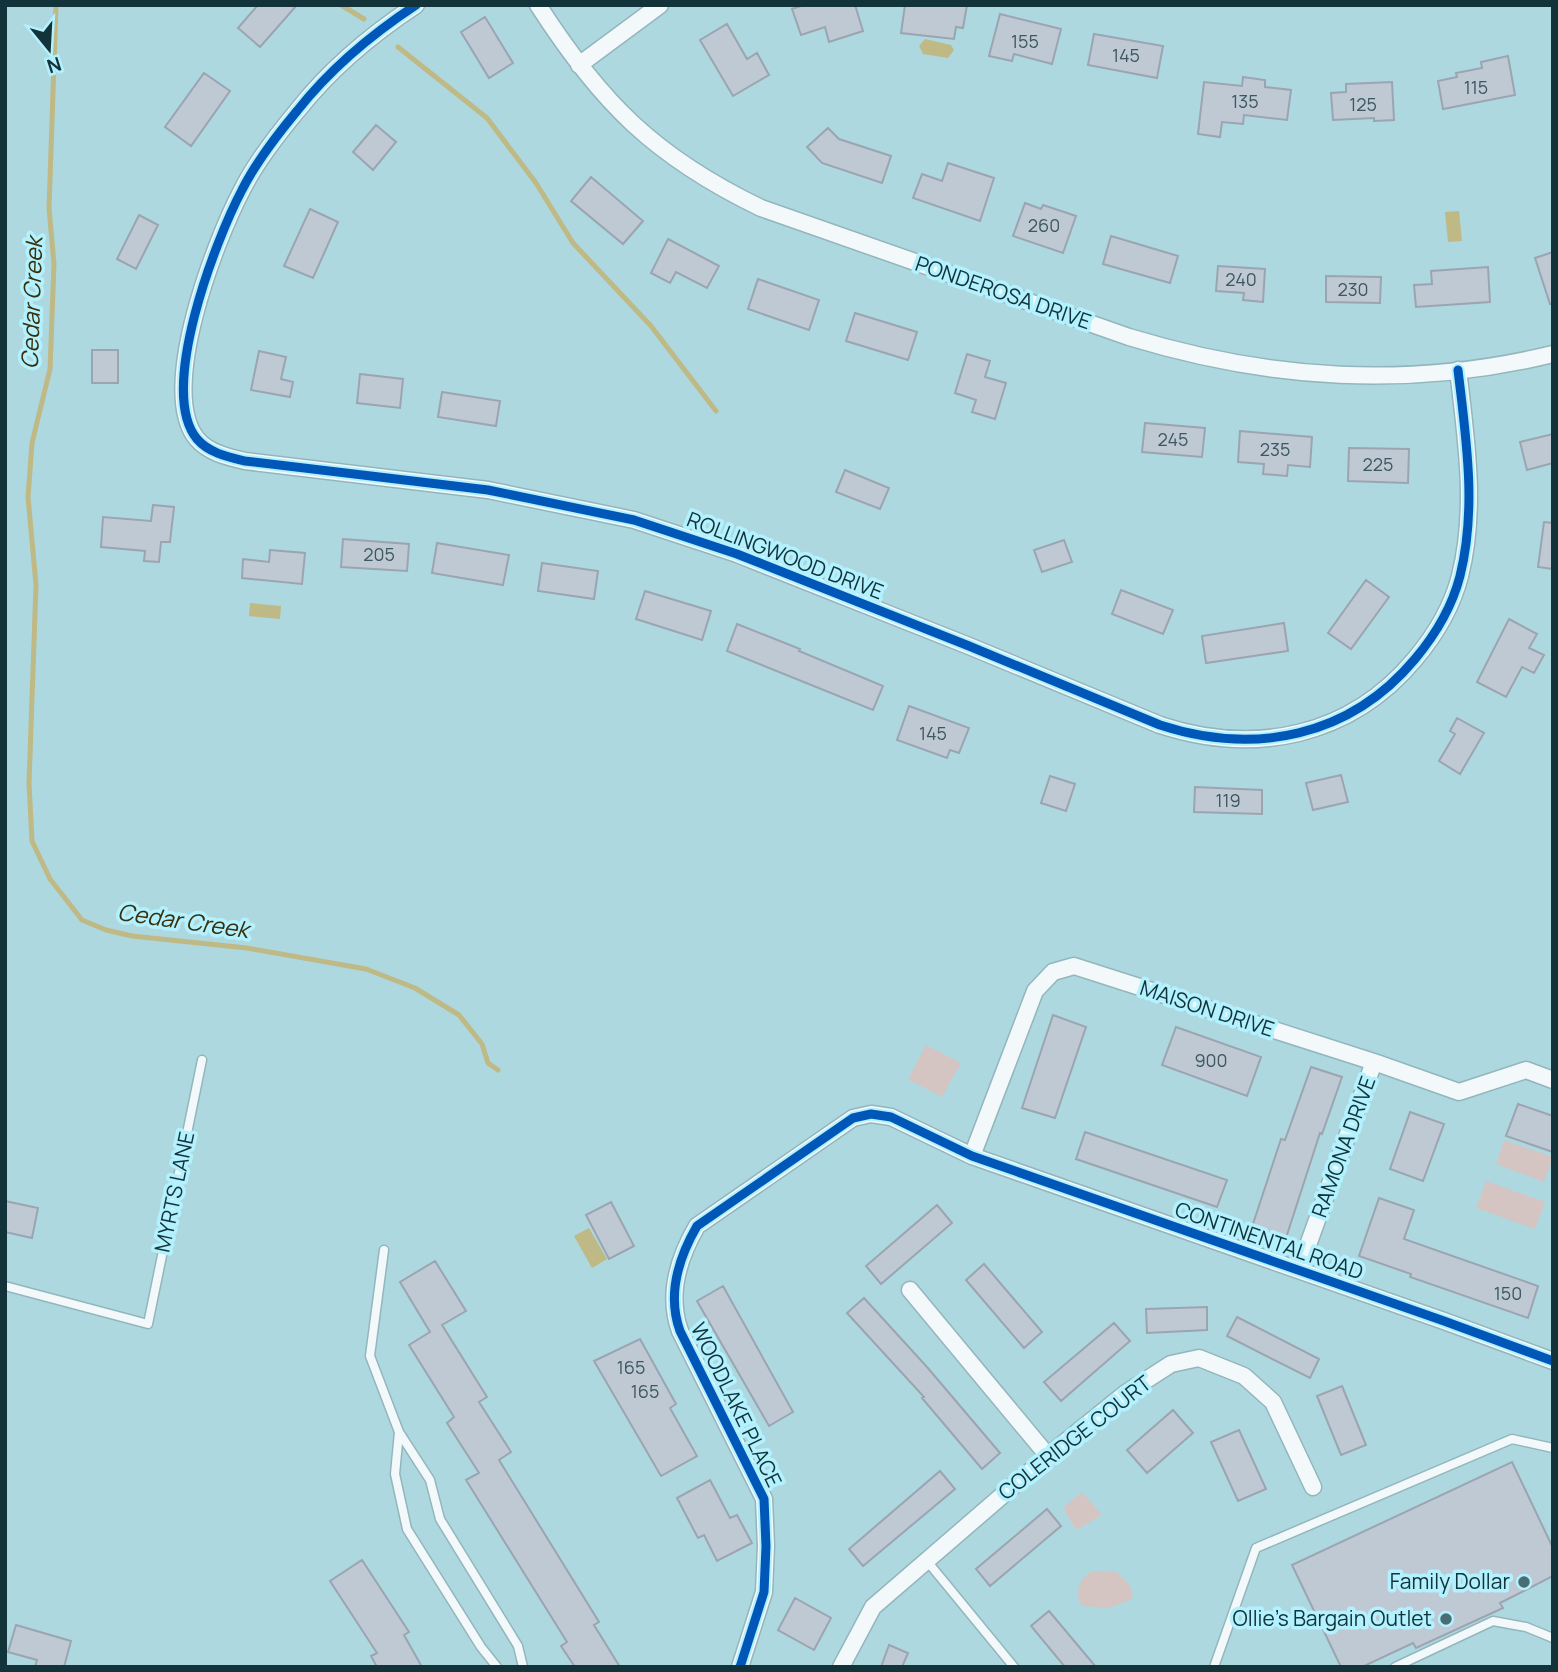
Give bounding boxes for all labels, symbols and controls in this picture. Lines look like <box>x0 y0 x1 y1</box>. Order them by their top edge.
north arrow <box>14 14 84 84</box>
house number: 155 <box>1011 29 1039 53</box>
house number: 145 <box>1112 43 1140 67</box>
text: N <box>44 51 65 80</box>
house number: 115 <box>1464 75 1488 99</box>
house number: 135 <box>1231 89 1259 113</box>
house number: 125 <box>1349 92 1377 116</box>
house number: 260 <box>1028 213 1060 237</box>
water label: Cedar Creek <box>13 233 49 369</box>
street label: PONDEROSA DRIVE <box>912 249 1095 335</box>
house number: 240 <box>1225 267 1257 291</box>
house number: 230 <box>1337 277 1369 301</box>
house number: 245 <box>1158 427 1188 451</box>
house number: 235 <box>1260 437 1290 461</box>
house number: 225 <box>1363 452 1393 476</box>
street label: ROLLINGWOOD DRIVE <box>683 505 888 605</box>
house number: 205 <box>363 542 395 566</box>
house number: 145 <box>919 721 947 745</box>
house number: 119 <box>1215 788 1241 812</box>
water label: Cedar Creek <box>116 895 254 946</box>
street label: MAISON DRIVE <box>1137 973 1278 1043</box>
house number: 900 <box>1194 1048 1228 1072</box>
street label: RAMONA DRIVE <box>1305 1072 1382 1221</box>
street label: MYRTS LANE <box>148 1129 200 1255</box>
street label: CONTINENTAL ROAD <box>1171 1195 1367 1285</box>
house number: 150 <box>1494 1281 1522 1305</box>
street label: WOODLAKE PLACE <box>685 1318 789 1491</box>
house number: 165 <box>617 1355 645 1379</box>
street label: COLERIDGE COURT <box>992 1368 1157 1506</box>
house number: 165 <box>631 1379 659 1403</box>
place label: Family Dollar <box>1390 1567 1510 1595</box>
marker: Family Dollar <box>1516 1574 1532 1590</box>
place label: Ollie's Bargain Outlet <box>1233 1604 1432 1632</box>
marker: Ollie's Bargain Outlet <box>1438 1611 1454 1627</box>

